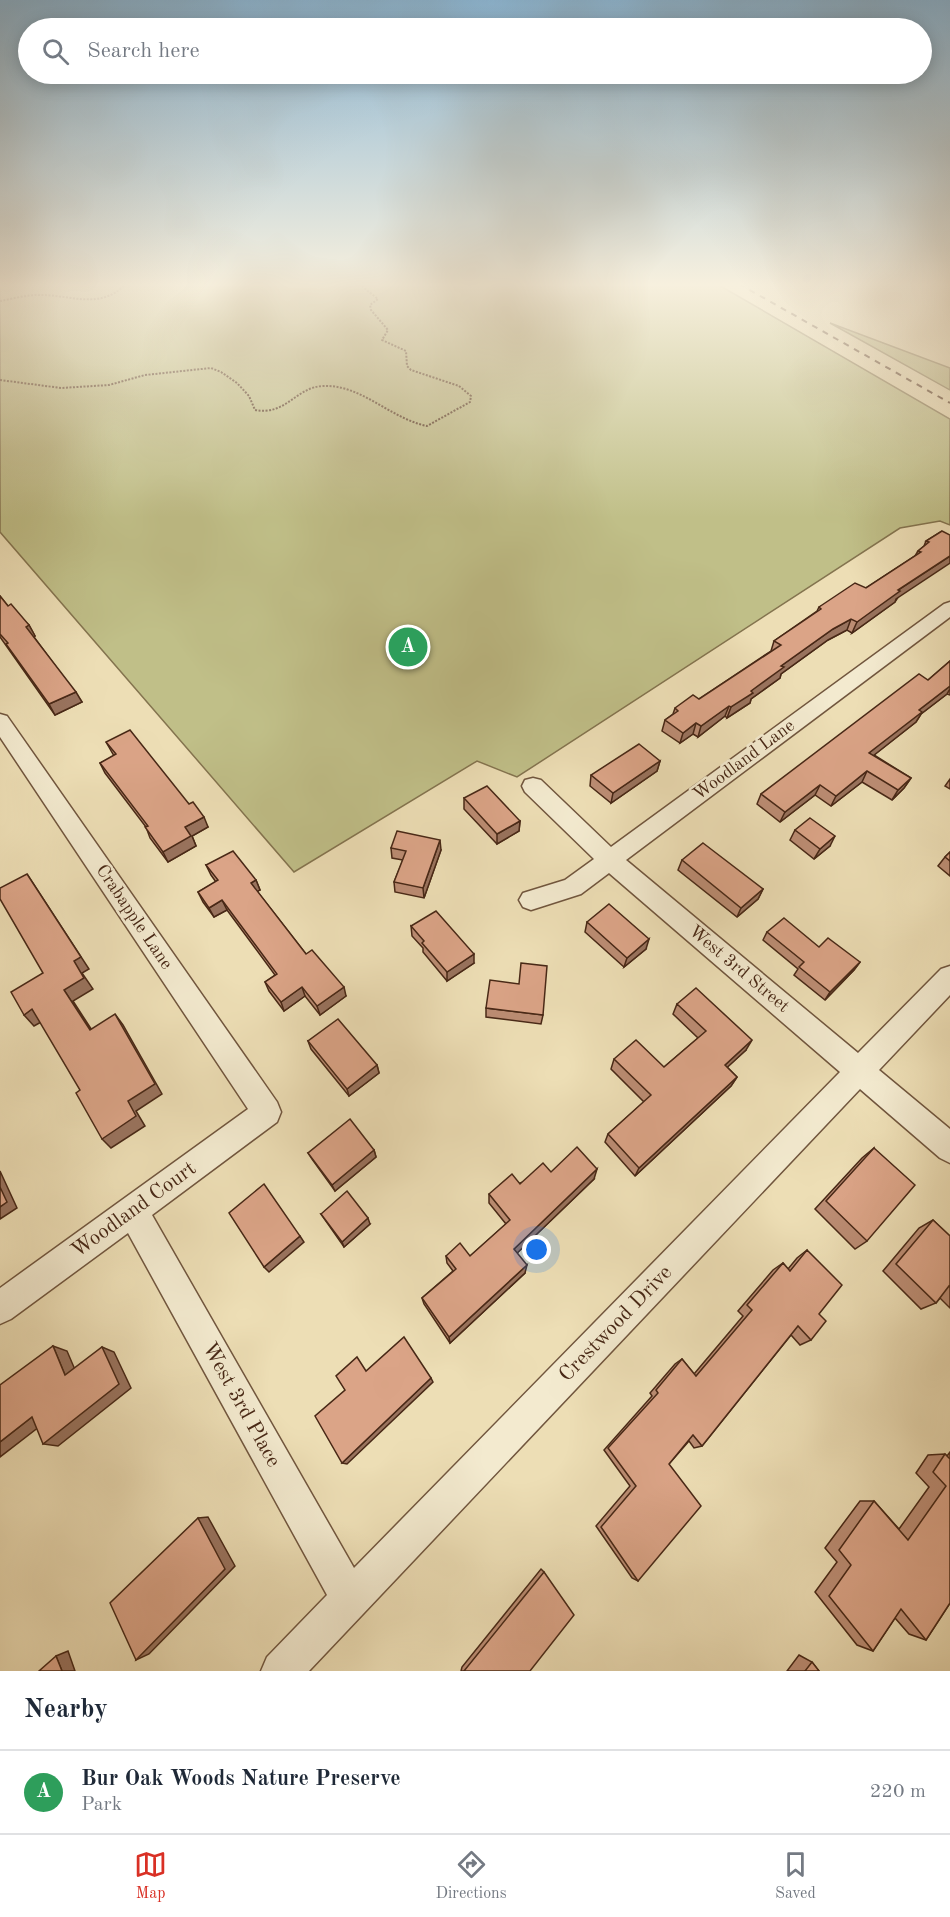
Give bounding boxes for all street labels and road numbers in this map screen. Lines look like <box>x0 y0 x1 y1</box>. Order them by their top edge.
street label: Woodland Lane <box>690 716 798 804</box>
street label: Crabapple Lane <box>92 861 176 973</box>
street label: West 3rd Street <box>685 922 793 1016</box>
street label: Woodland Court <box>68 1158 200 1262</box>
street label: Crestwood Drive <box>556 1262 676 1386</box>
street label: West 3rd Place <box>198 1339 284 1471</box>

